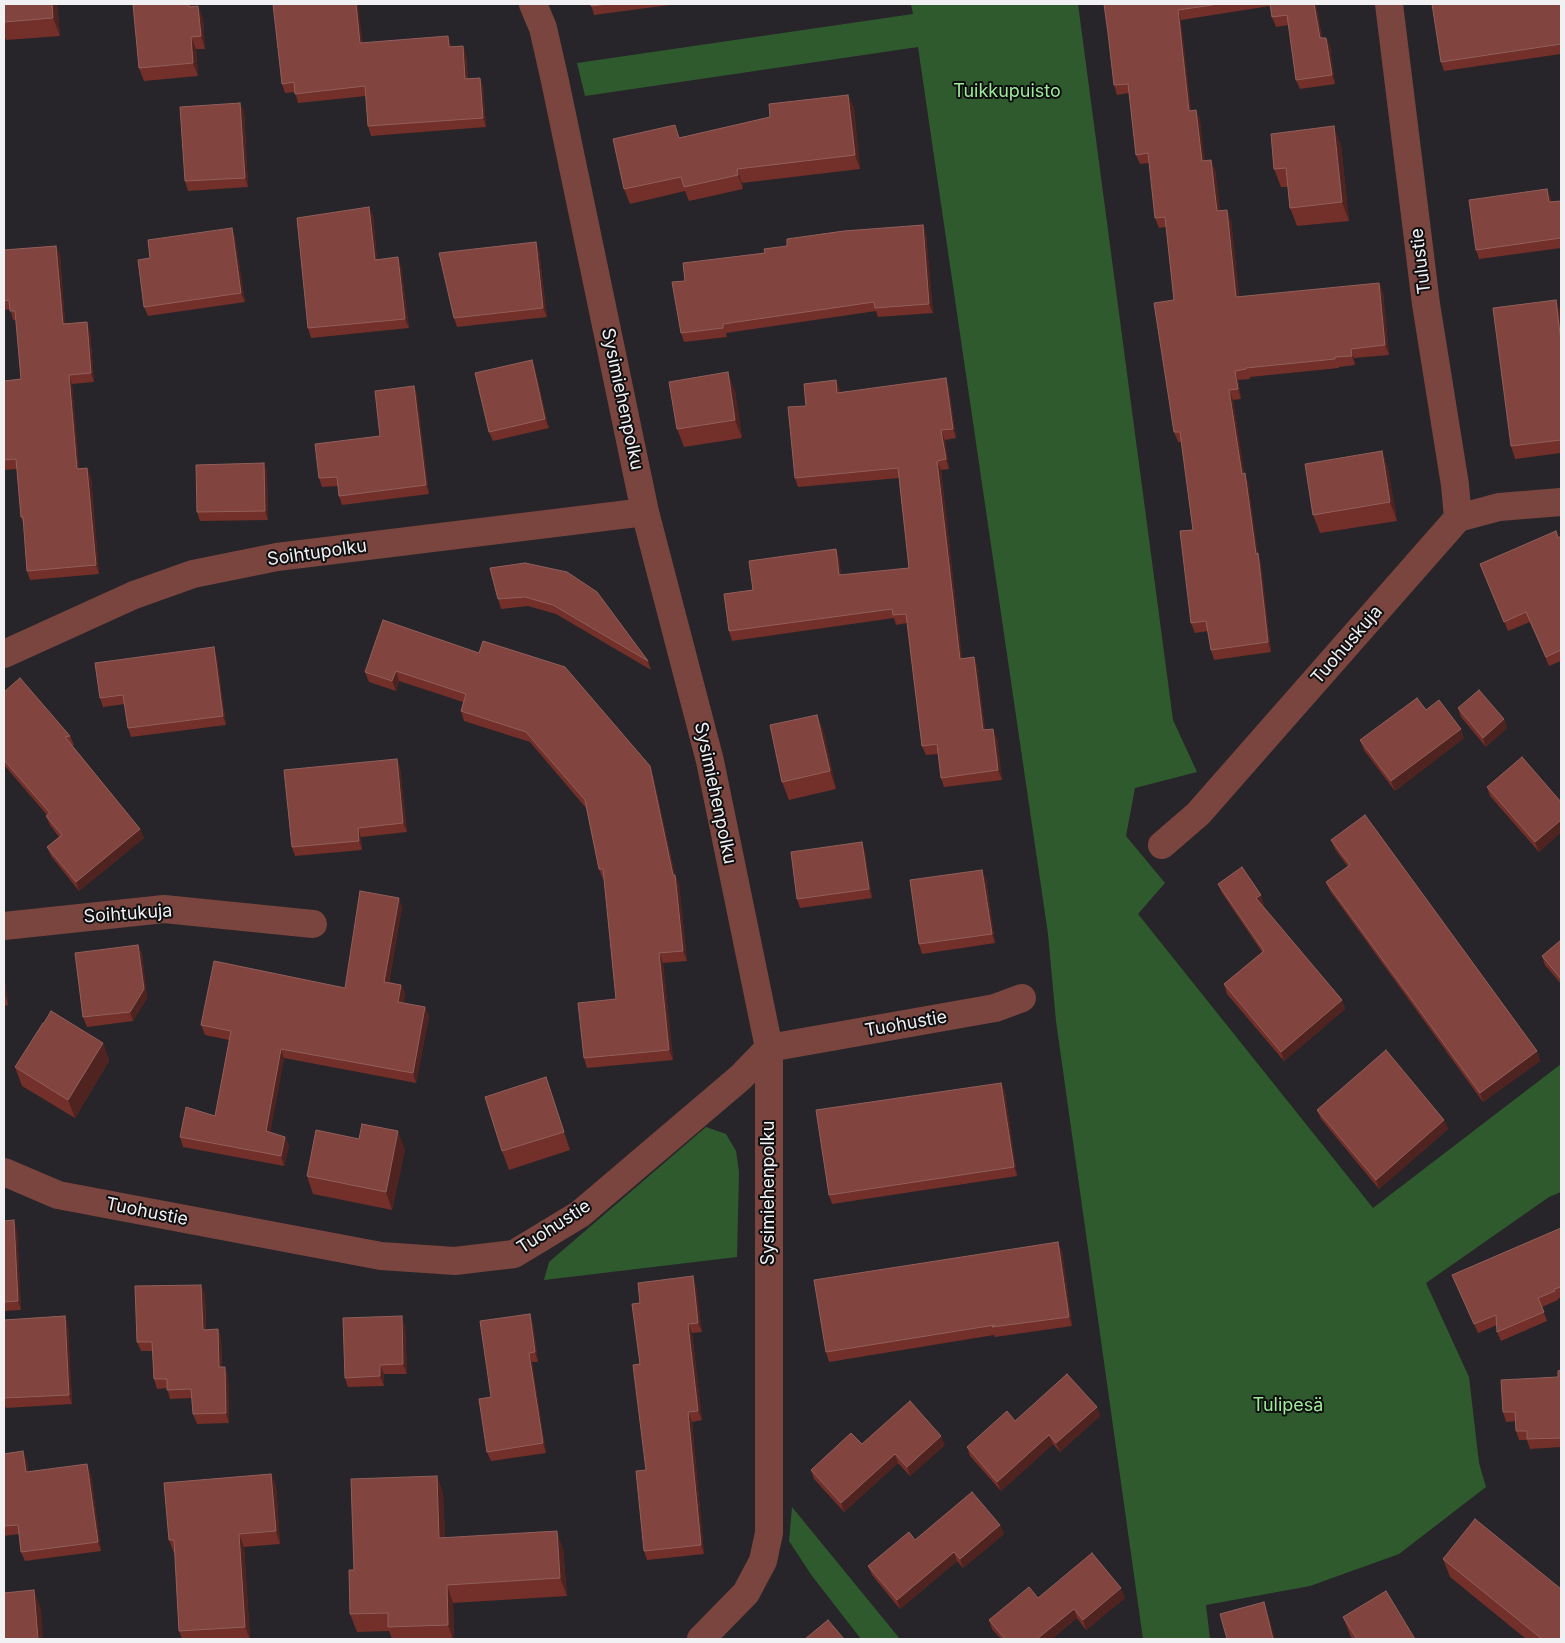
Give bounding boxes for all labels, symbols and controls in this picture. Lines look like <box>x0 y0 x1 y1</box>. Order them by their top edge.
park label: Tuikkupuisto <box>953 81 1061 103</box>
street label: Tulustie <box>1406 227 1436 295</box>
street label: Sysimiehenpolku <box>596 326 648 472</box>
street label: Soihtupolku <box>266 535 368 571</box>
street label: Tuohuskuja <box>1307 601 1387 689</box>
street label: Sysimiehenpolku <box>689 720 741 866</box>
street label: Soihtukuja <box>83 900 173 928</box>
street label: Tuohustie <box>863 1006 949 1042</box>
street label: Sysimiehenpolku <box>758 1121 780 1265</box>
street label: Tuohustie <box>104 1193 190 1231</box>
street label: Tuohustie <box>513 1195 595 1259</box>
park label: Tulipesä <box>1253 1395 1323 1417</box>

